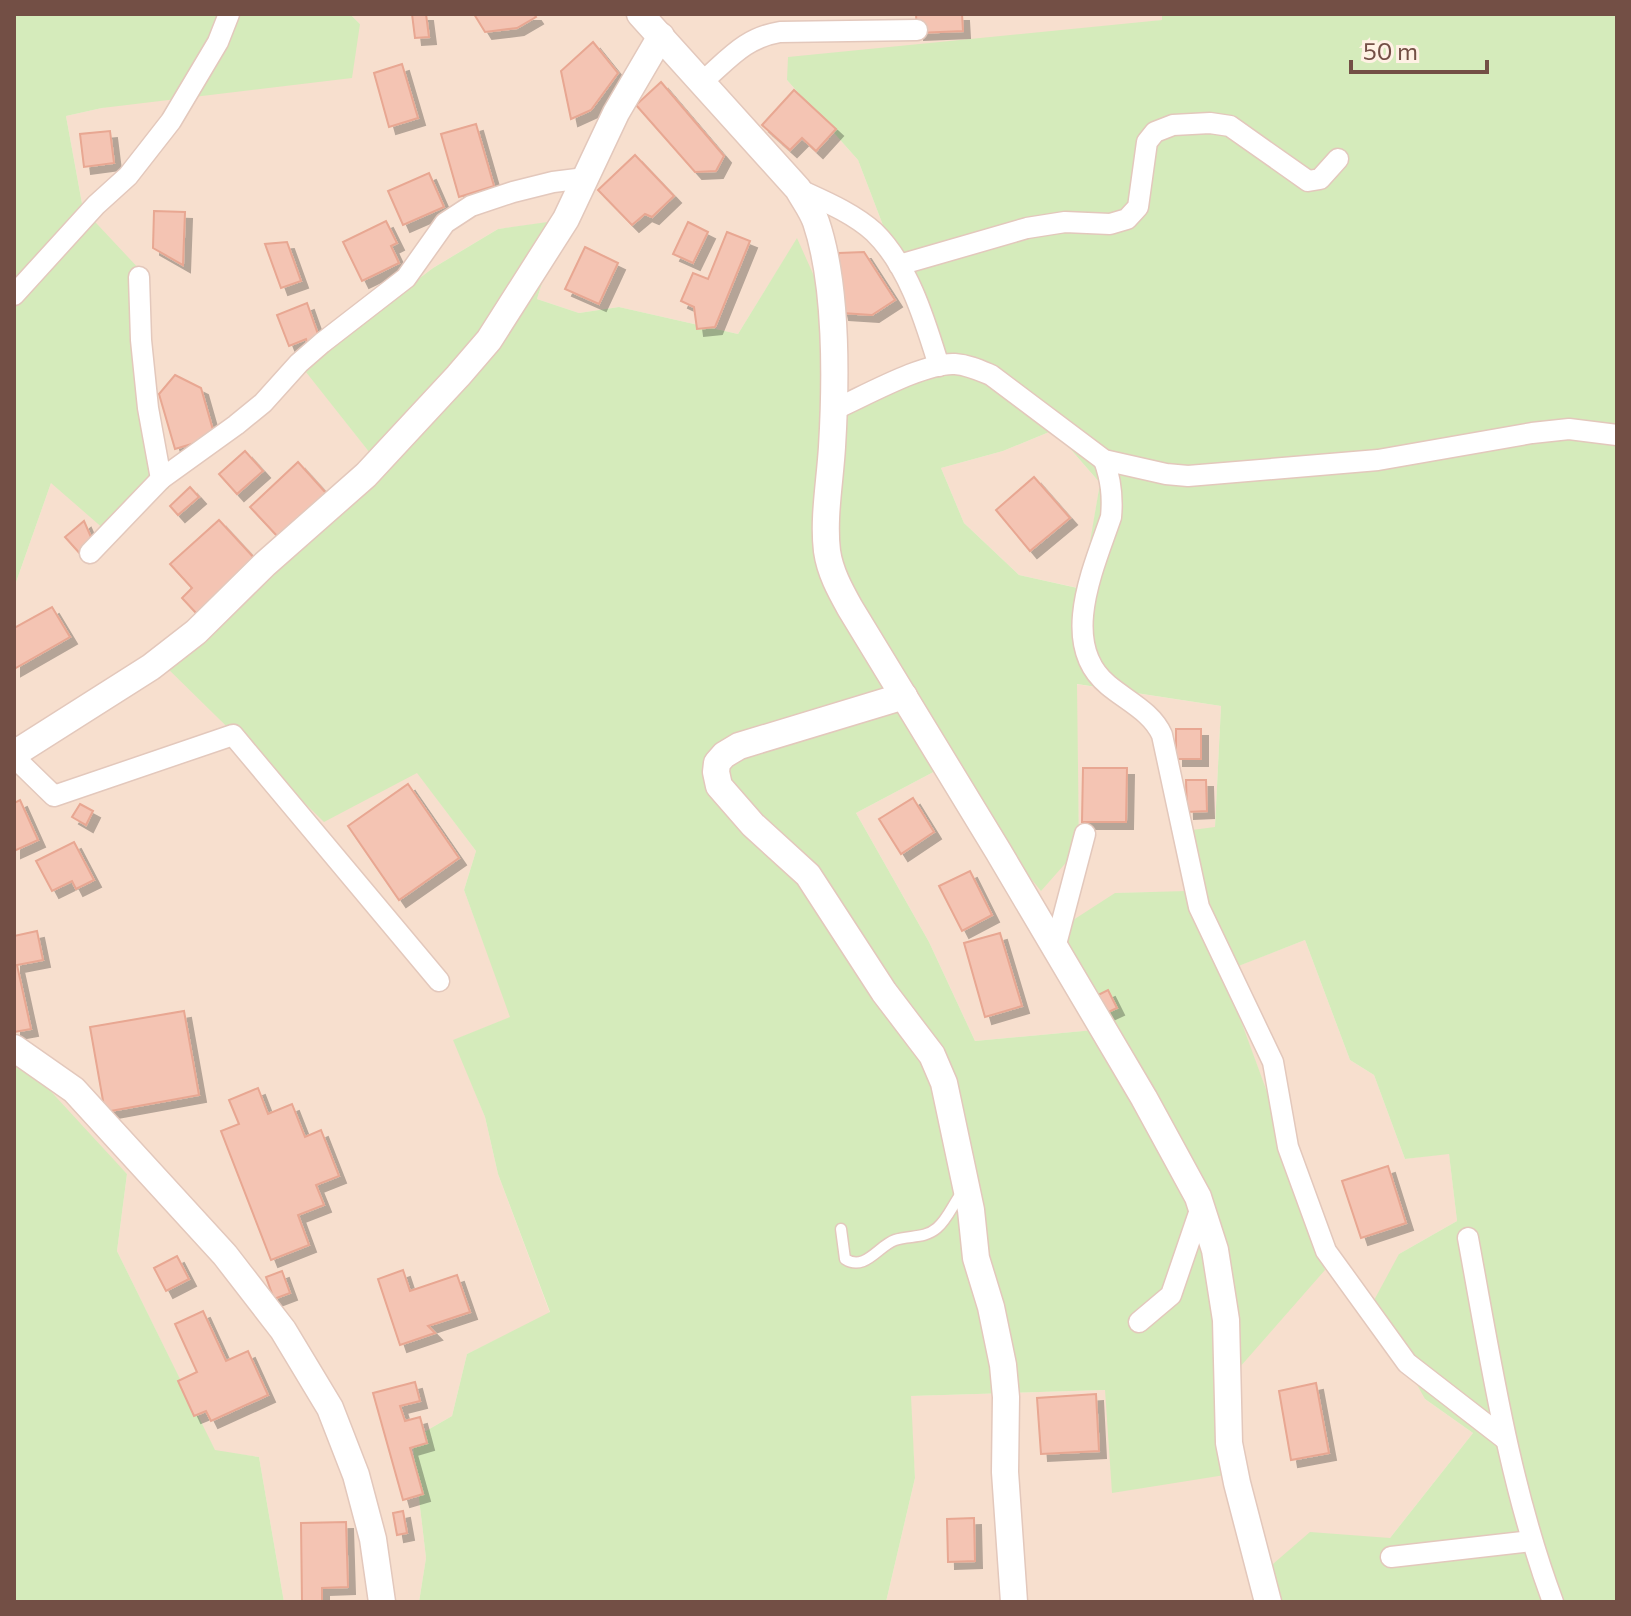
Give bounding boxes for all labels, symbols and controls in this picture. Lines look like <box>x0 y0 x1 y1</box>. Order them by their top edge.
scale bar <box>1351 24 1487 74</box>
text: 50 m <box>1363 36 1418 65</box>

